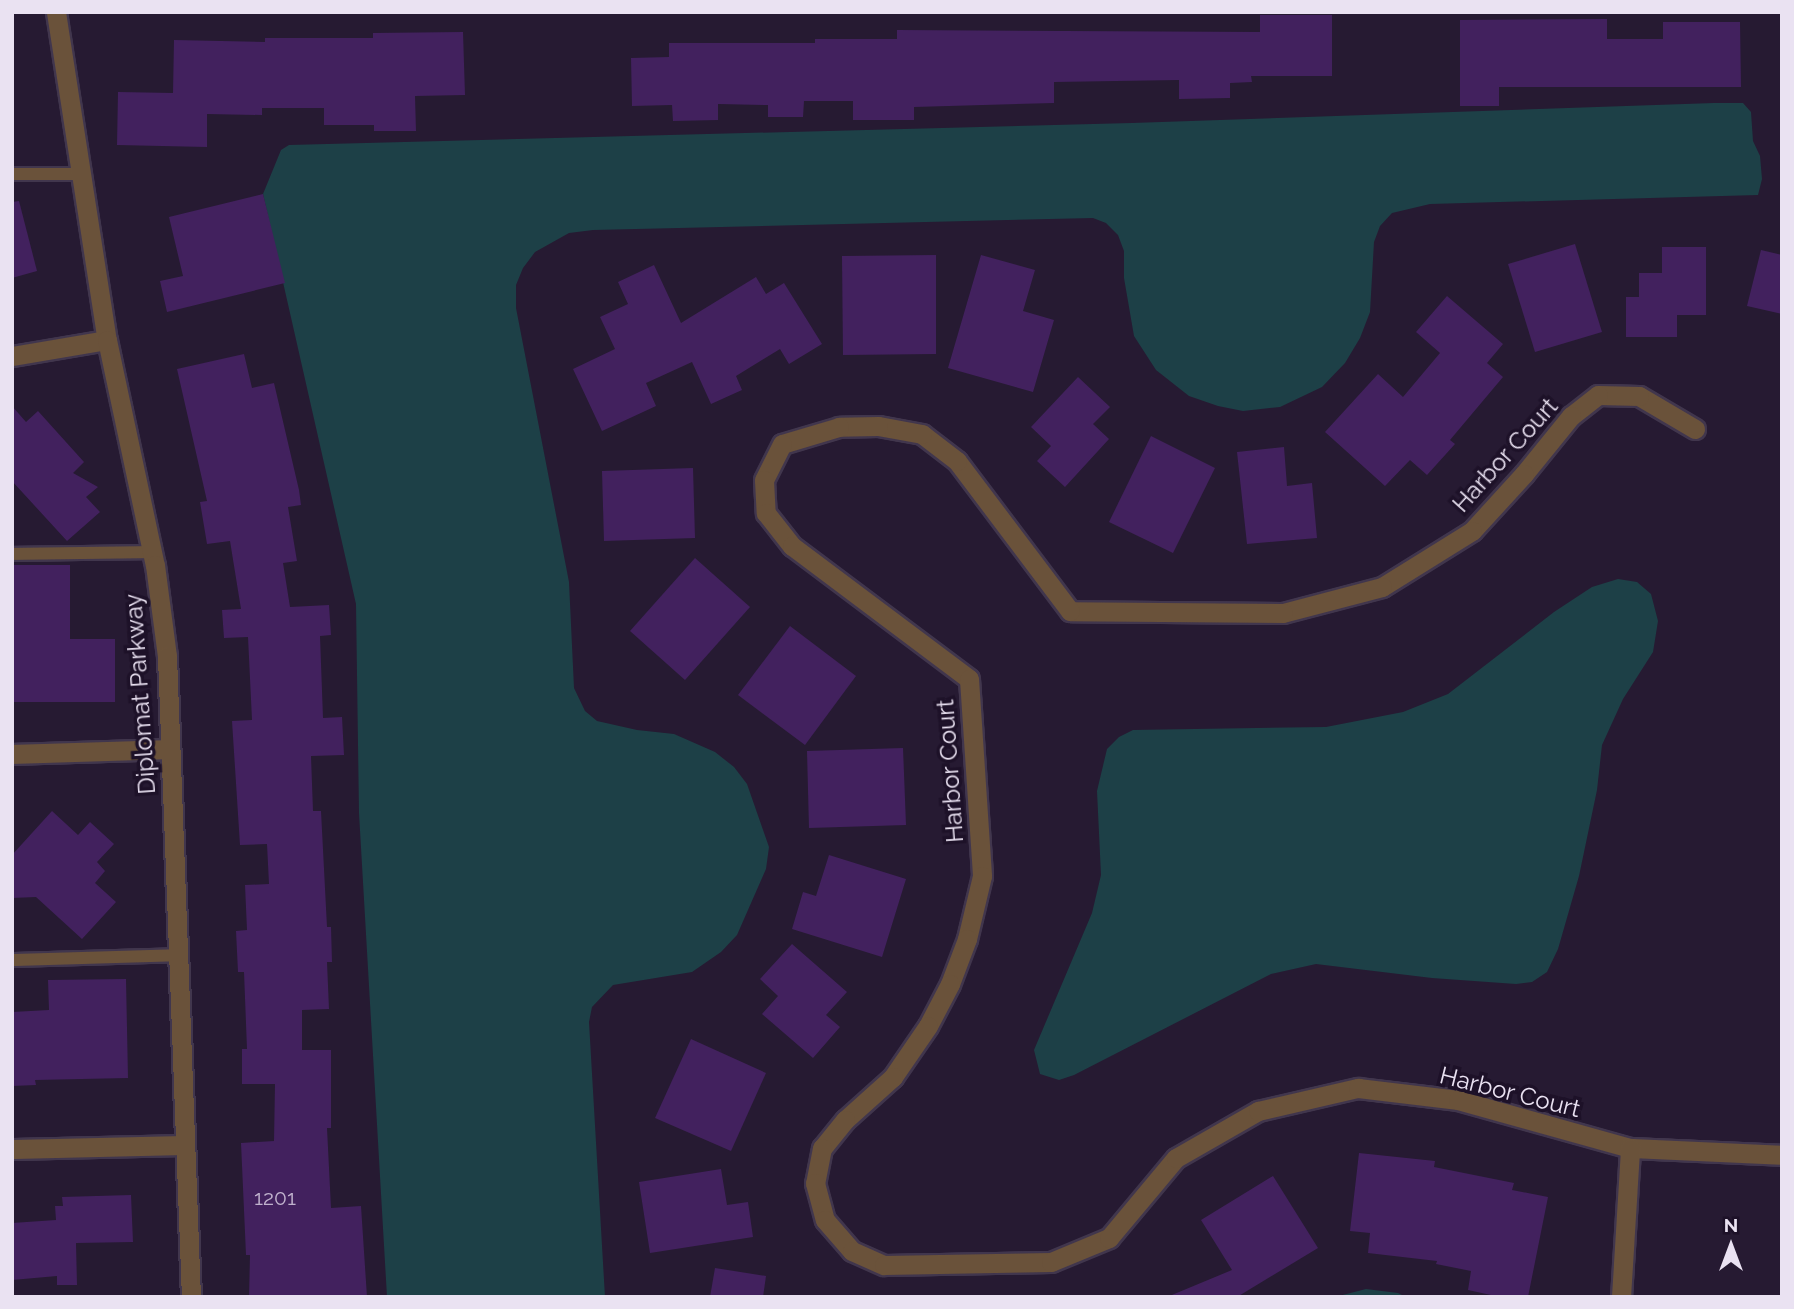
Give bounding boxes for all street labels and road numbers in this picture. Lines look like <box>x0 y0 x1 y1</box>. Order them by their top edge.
street label: Harbor Court <box>1446 392 1564 518</box>
street label: Diplomat Parkway <box>119 593 161 795</box>
street label: Harbor Court <box>931 698 969 844</box>
street label: Harbor Court <box>1437 1061 1583 1123</box>

